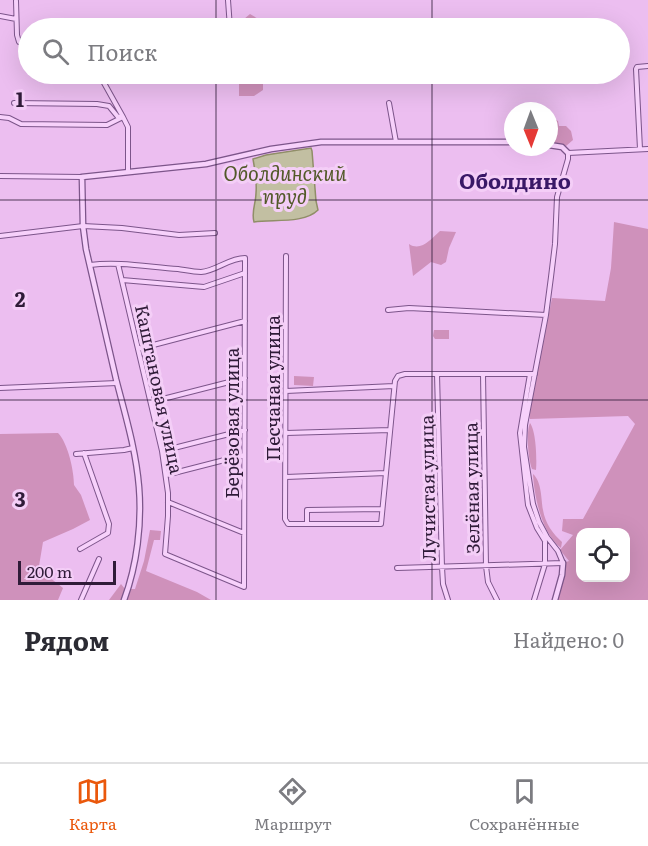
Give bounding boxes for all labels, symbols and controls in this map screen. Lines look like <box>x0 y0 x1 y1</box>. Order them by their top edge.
search box <box>18 18 630 84</box>
icon: search <box>39 35 72 68</box>
text: Поиск <box>87 35 157 68</box>
text: 1 <box>16 83 24 113</box>
north arrow <box>504 102 558 156</box>
water label: Оболдинский пруд <box>223 157 347 210</box>
district label: Оболдино <box>459 164 571 195</box>
text: 2 <box>15 283 26 313</box>
street label: Каштановая улица <box>129 302 191 476</box>
street label: Песчаная улица <box>259 315 286 461</box>
street label: Берёзовая улица <box>218 347 245 498</box>
street label: Лучистая улица <box>412 414 442 561</box>
street label: Зелёная улица <box>456 422 486 554</box>
text: 3 <box>14 483 26 513</box>
map controls <box>576 528 630 582</box>
button: locate <box>576 528 630 582</box>
scale bar <box>18 558 116 586</box>
text: 200 m <box>27 559 72 583</box>
text: Рядом <box>24 620 109 659</box>
text: Найдено: 0 <box>513 624 624 654</box>
tab: Карта <box>69 775 117 835</box>
tab: Маршрут <box>254 775 332 835</box>
tab: Сохранённые <box>469 775 579 835</box>

